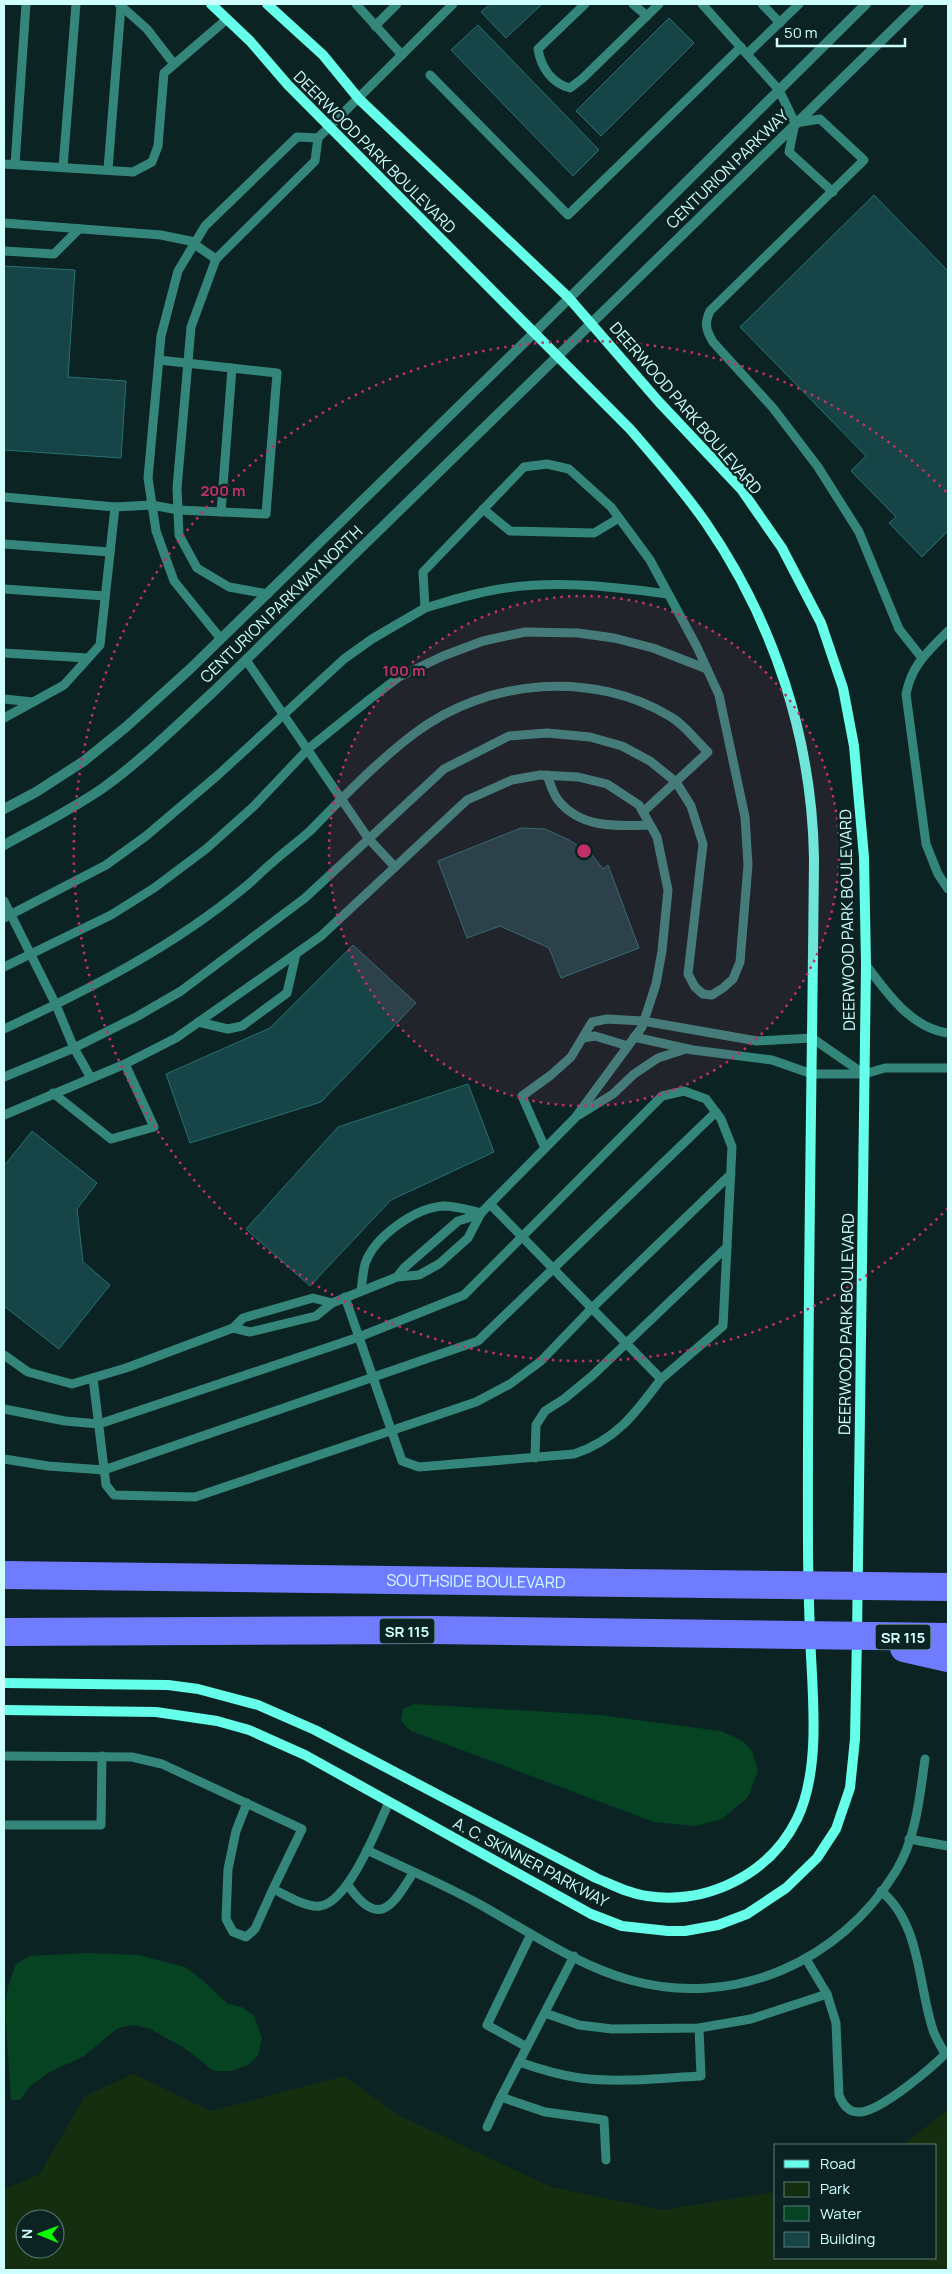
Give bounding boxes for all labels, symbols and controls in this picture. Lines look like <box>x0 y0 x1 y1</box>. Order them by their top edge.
scale bar <box>777 15 904 47</box>
text: 50 m <box>784 22 818 43</box>
street label: DEERWOOD PARK BOULEVARD <box>289 66 461 238</box>
street label: CENTURION PARKWAY <box>661 105 793 233</box>
street label: DEERWOOD PARK BOULEVARD <box>605 317 767 499</box>
text: 200 m <box>200 480 246 501</box>
street label: CENTURION PARKWAY NORTH <box>195 520 367 688</box>
text: 100 m <box>383 660 425 681</box>
street label: DEERWOOD PARK BOULEVARD <box>834 809 860 1031</box>
centre of rings <box>575 842 593 860</box>
street label: DEERWOOD PARK BOULEVARD <box>833 1213 859 1435</box>
street label: SOUTHSIDE BOULEVARD <box>386 1569 566 1593</box>
road number: SR 115 <box>380 1618 434 1644</box>
road number: SR 115 <box>876 1624 930 1650</box>
street label: A. C. SKINNER PARKWAY <box>449 1812 613 1912</box>
legend <box>774 2144 937 2259</box>
text: Road <box>820 2153 856 2174</box>
text: Park <box>820 2178 850 2199</box>
text: Water <box>820 2203 862 2224</box>
north arrow <box>15 2209 65 2259</box>
text: Building <box>820 2228 875 2249</box>
text: N <box>17 2229 36 2239</box>

